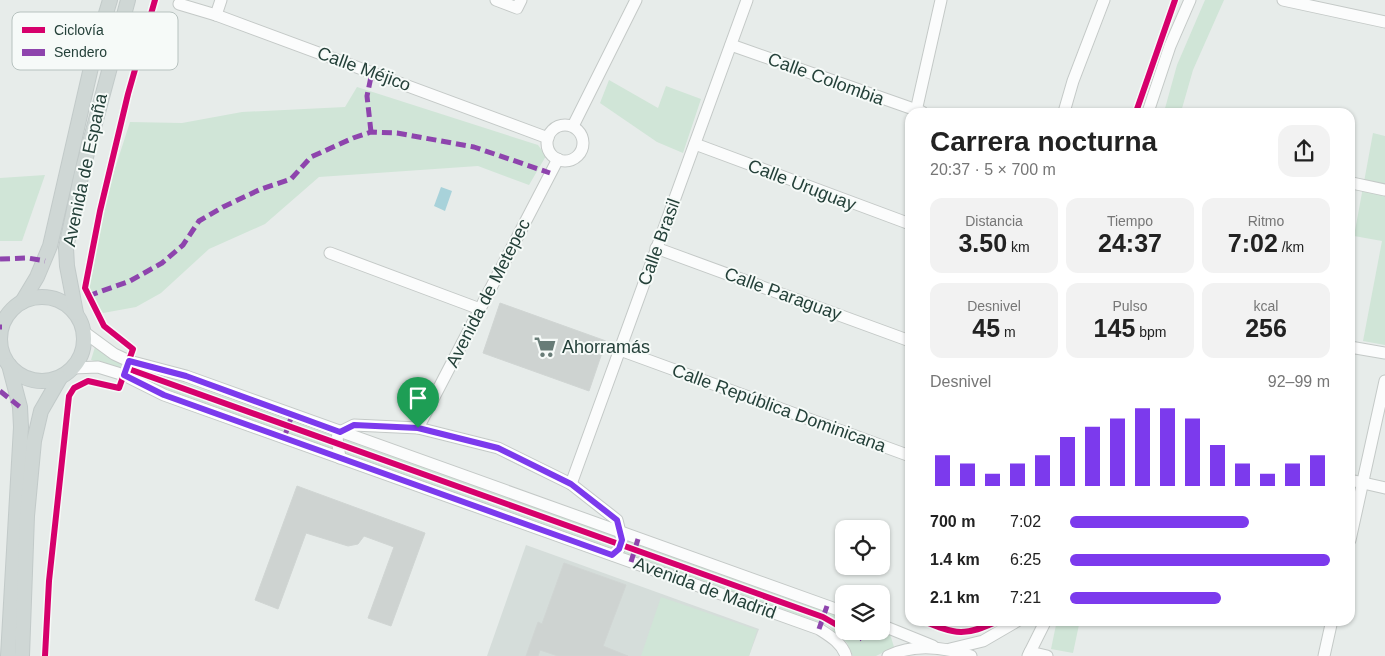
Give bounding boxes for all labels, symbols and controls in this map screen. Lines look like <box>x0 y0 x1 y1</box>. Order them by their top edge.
legend <box>12 12 178 70</box>
text: Ciclovía <box>54 22 104 38</box>
street label: Calle Méjico <box>315 43 413 95</box>
text: Sendero <box>54 44 107 60</box>
street label: Calle Colombia <box>765 49 888 110</box>
street label: Avenida de España <box>59 91 111 248</box>
button: share <box>1278 125 1330 177</box>
text: Carrera nocturna <box>930 126 1157 157</box>
street label: Calle Uruguay <box>745 155 859 215</box>
text: 20:37 · 5 × 700 m <box>930 161 1056 178</box>
street label: Calle Brasil <box>634 196 684 288</box>
text: Distancia <box>965 213 1023 229</box>
text: Tiempo <box>1107 213 1153 229</box>
text: Ritmo <box>1248 213 1284 229</box>
street label: Avenida de Metepec <box>442 215 534 371</box>
text: 3.50 <box>958 229 1007 257</box>
text: 24:37 <box>1098 229 1162 257</box>
text: 7:02 <box>1228 229 1278 257</box>
text: km <box>1007 239 1030 255</box>
text: /km <box>1278 239 1304 255</box>
street label: Calle Paraguay <box>722 264 844 324</box>
text: Desnivel <box>967 298 1021 314</box>
text: Pulso <box>1112 298 1148 314</box>
text: kcal <box>1254 298 1278 314</box>
text: 45 <box>972 314 1000 342</box>
text: 145 <box>1094 314 1135 342</box>
text: 256 <box>1245 314 1287 342</box>
text: m <box>1000 324 1016 340</box>
text: bpm <box>1135 324 1166 340</box>
supermarket icon: Ahorramás <box>532 334 558 360</box>
place label: Ahorramás <box>562 337 650 357</box>
street label: Calle República Dominicana <box>669 360 890 456</box>
text: Desnivel <box>930 373 991 390</box>
text: 92–99 m <box>1268 373 1330 390</box>
pin <box>397 377 439 428</box>
icon: arrive <box>404 384 432 412</box>
text: 700 m <box>930 513 975 530</box>
text: 7:02 <box>1010 513 1041 530</box>
map controls <box>835 520 890 640</box>
button: locate <box>835 520 890 575</box>
text: 1.4 km <box>930 551 980 568</box>
text: 6:25 <box>1010 551 1041 568</box>
street label: Avenida de Madrid <box>631 553 779 623</box>
button: layers <box>835 585 890 640</box>
text: 2.1 km <box>930 589 980 606</box>
text: 7:21 <box>1010 589 1041 606</box>

